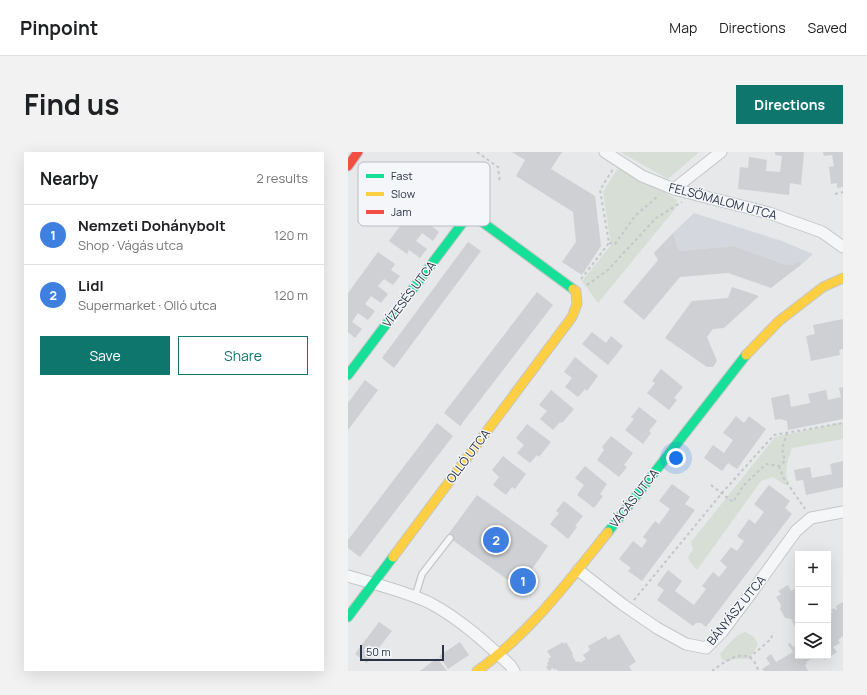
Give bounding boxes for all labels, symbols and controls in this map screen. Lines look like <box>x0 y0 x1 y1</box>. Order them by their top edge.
text: Pinpoint <box>20 15 98 41</box>
text: Map <box>669 18 697 37</box>
text: Directions <box>719 18 786 37</box>
text: Saved <box>808 18 847 37</box>
text: Find us <box>24 85 119 123</box>
button: Directions <box>736 85 843 124</box>
legend <box>358 162 490 226</box>
text: Nearby <box>40 167 98 190</box>
text: Fast <box>391 168 413 183</box>
text: 2 results <box>256 169 308 187</box>
street label: FELSŐMALOM UTCA <box>667 178 779 224</box>
text: Slow <box>391 186 416 201</box>
text: Jam <box>391 204 412 219</box>
text: Nemzeti Dohánybolt <box>78 215 226 236</box>
text: 1 <box>50 226 56 244</box>
text: 120 m <box>274 226 308 244</box>
text: Shop · Vágás utca <box>78 236 183 254</box>
street label: VÍZESÉS UTCA <box>378 257 440 331</box>
text: Lidl <box>78 275 104 296</box>
text: 2 <box>49 286 57 304</box>
text: 120 m <box>274 286 308 304</box>
text: Supermarket · Olló utca <box>78 296 217 314</box>
button: Save <box>40 336 170 375</box>
button: Share <box>178 336 308 375</box>
street label: OLLÓ UTCA <box>442 425 494 486</box>
your location <box>666 448 686 468</box>
street label: VÁGÁS UTCA <box>606 465 663 531</box>
pin: 2 <box>483 525 509 555</box>
map controls <box>795 551 831 659</box>
button: + <box>795 551 831 587</box>
pin: 1 <box>510 566 536 596</box>
street label: BÁNYÁSZ UTCA <box>703 571 770 648</box>
button: − <box>795 587 831 623</box>
button: layers <box>795 623 831 659</box>
scale bar <box>360 643 444 662</box>
text: 50 m <box>366 644 391 659</box>

